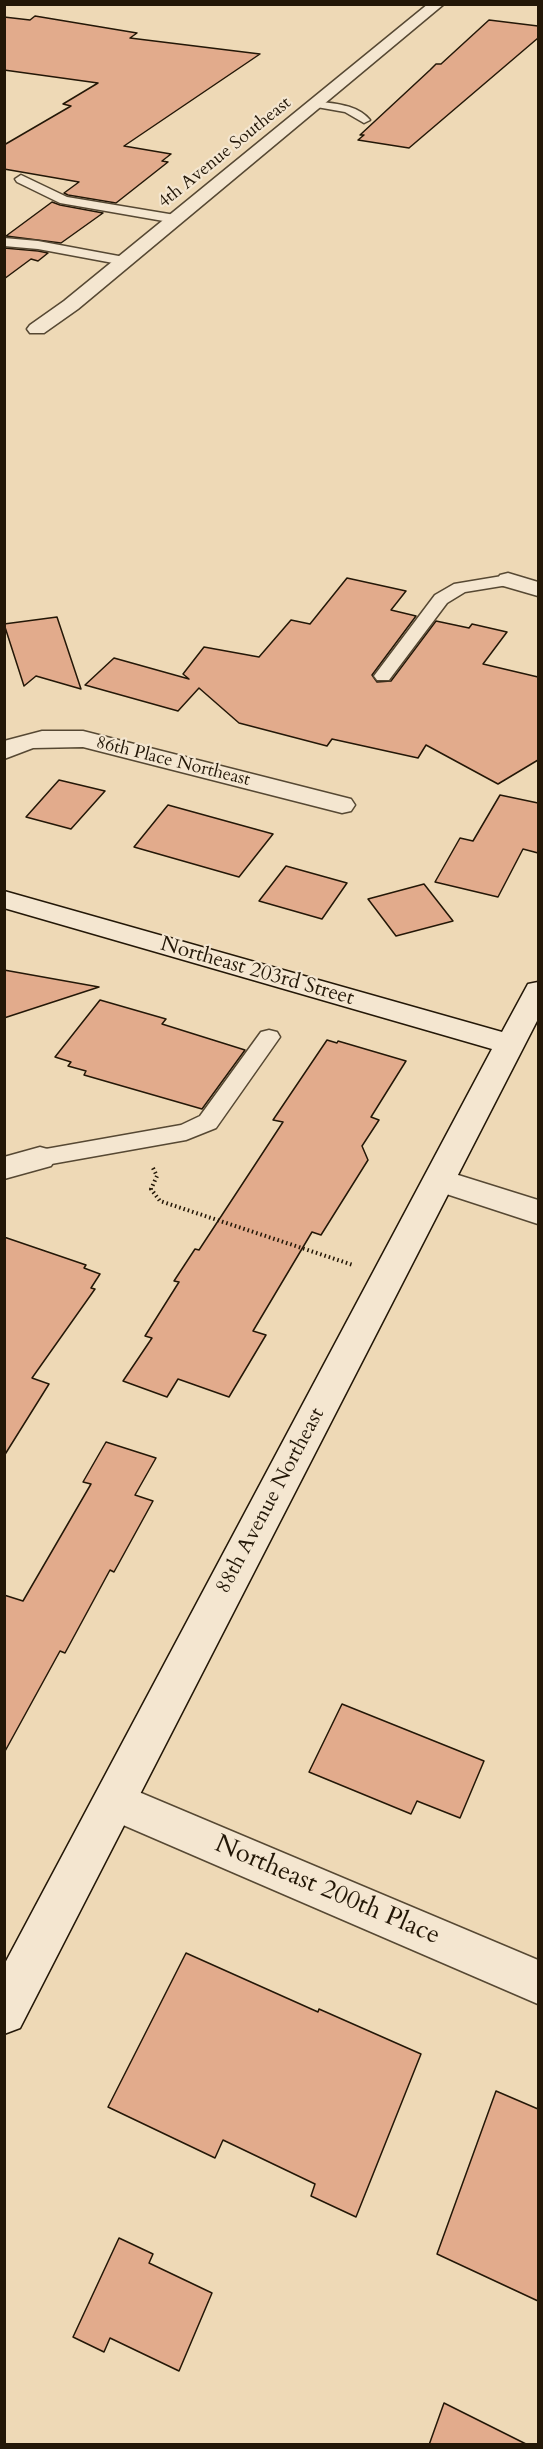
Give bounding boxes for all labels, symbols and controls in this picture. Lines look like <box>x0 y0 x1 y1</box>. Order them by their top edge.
street label: 4th Avenue Southeast <box>154 93 296 213</box>
street label: 86th Place Northeast <box>94 732 252 792</box>
street label: Northeast 203rd Street <box>157 932 357 1012</box>
street label: 88th Avenue Northeast <box>211 1404 331 1598</box>
street label: Northeast 200th Place <box>210 1829 444 1953</box>

